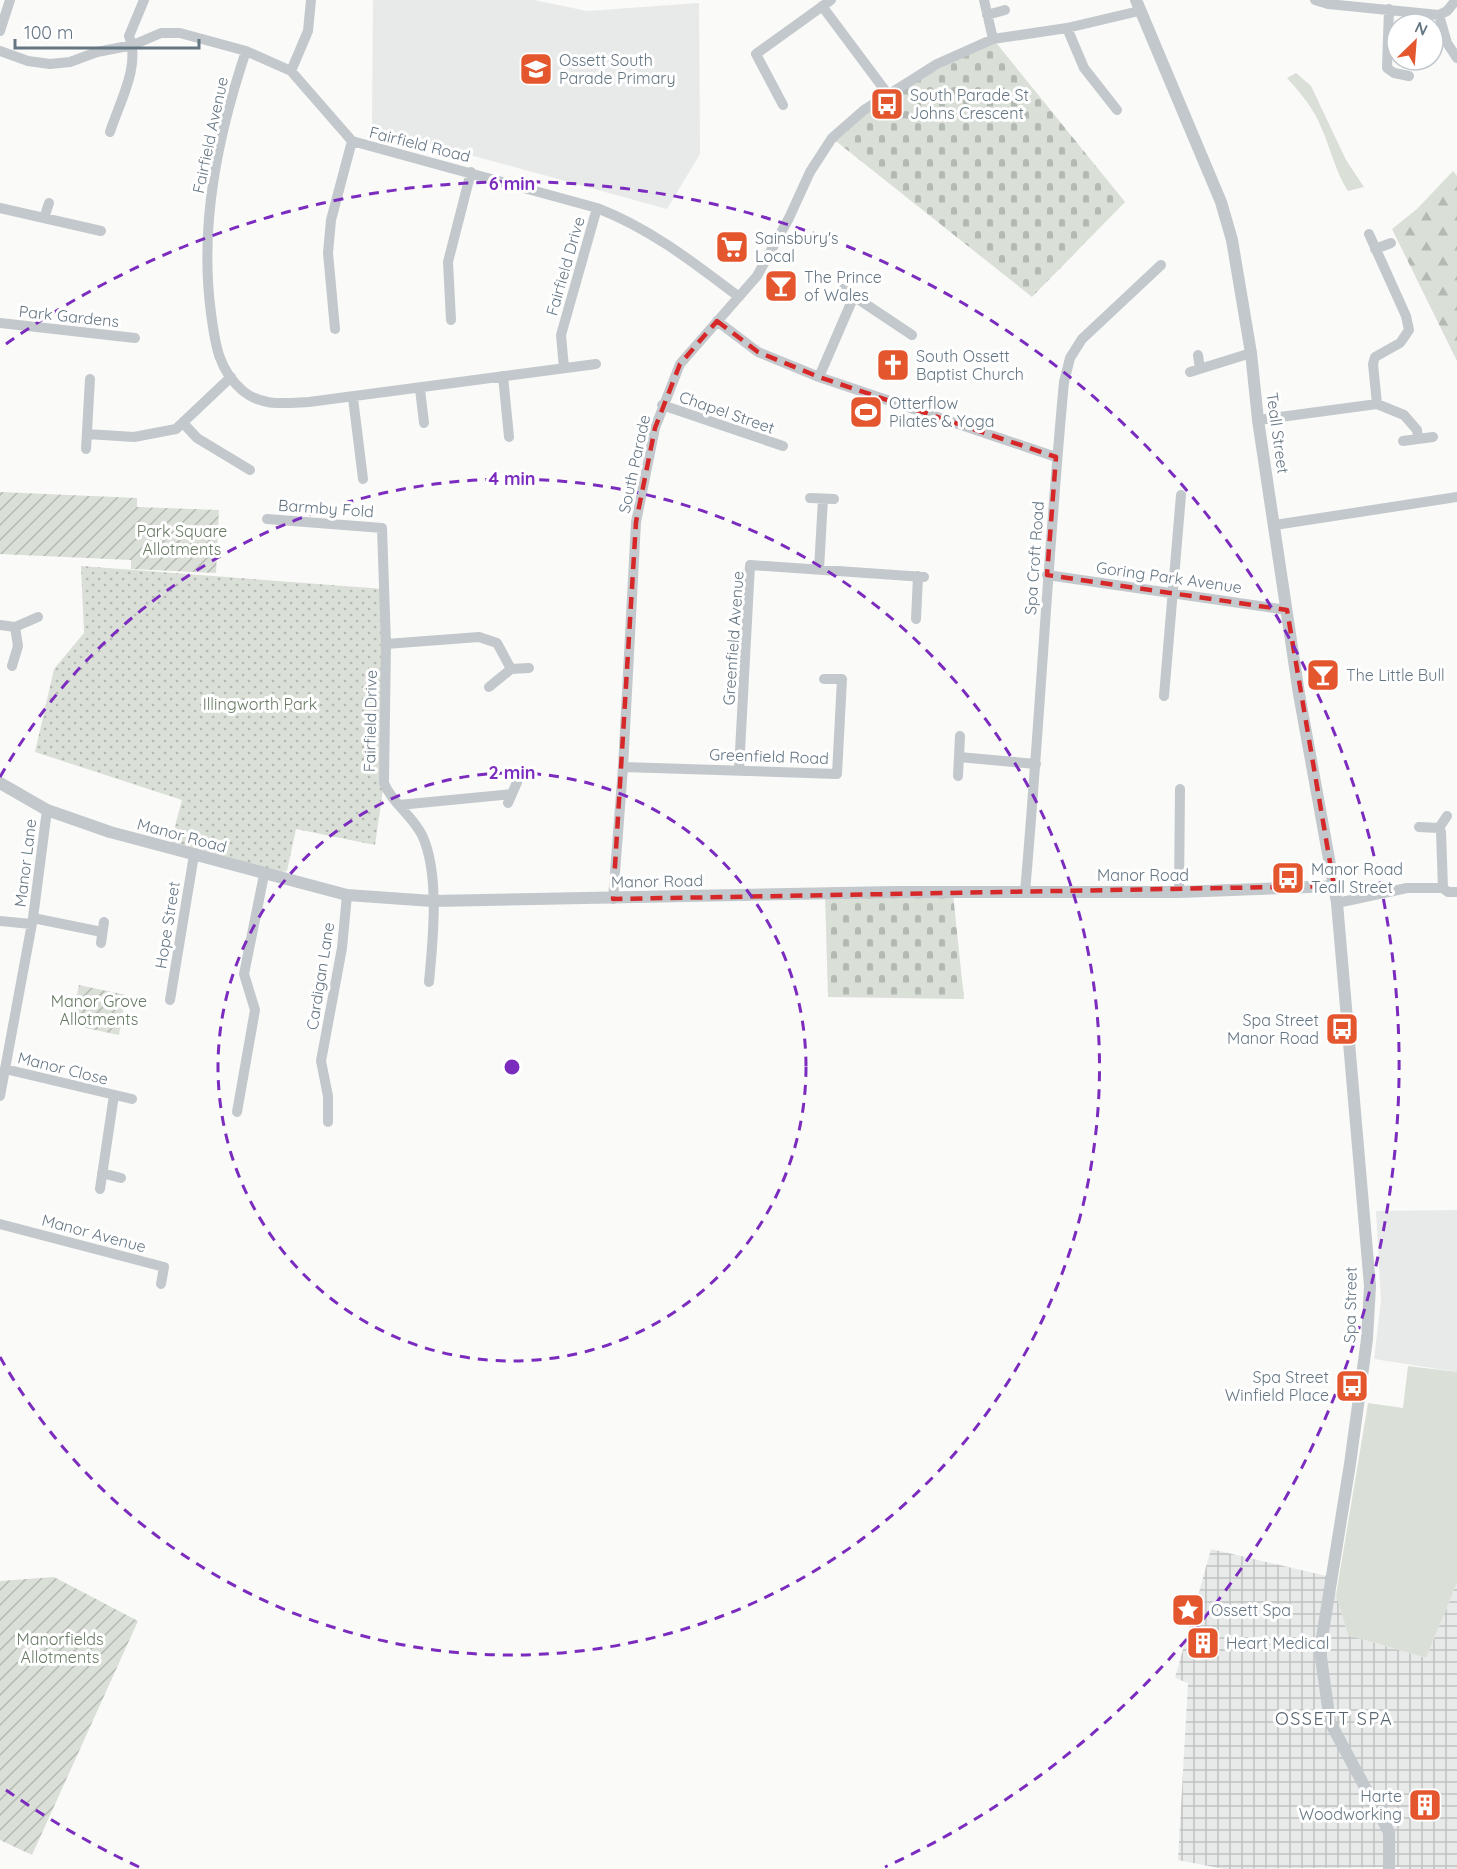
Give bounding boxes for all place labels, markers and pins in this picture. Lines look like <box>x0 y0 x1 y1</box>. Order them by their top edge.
place label: Ossett South Parade Primary <box>559 50 676 88</box>
school or university icon: Ossett South Parade Primary <box>518 51 554 87</box>
place label: South Parade St Johns Crescent <box>910 85 1029 123</box>
bus stop icon: South Parade St Johns Crescent <box>869 86 905 122</box>
place label: Sainsbury's Local <box>755 228 839 266</box>
supermarket icon: Sainsbury's Local <box>714 229 750 265</box>
place label: The Prince of Wales <box>804 267 882 305</box>
bar icon: The Prince of Wales <box>763 268 799 304</box>
place label: South Ossett Baptist Church <box>916 346 1024 384</box>
church icon: South Ossett Baptist Church <box>875 347 911 383</box>
place label: Otterflow Pilates & Yoga <box>889 393 994 431</box>
sports icon: Otterflow Pilates & Yoga <box>848 394 884 430</box>
bar icon: The Little Bull <box>1305 657 1341 693</box>
place label: The Little Bull <box>1346 665 1445 685</box>
place label: Manor Road Teall Street <box>1311 859 1403 897</box>
bus stop icon: Manor Road Teall Street <box>1270 860 1306 896</box>
place label: Spa Street Manor Road <box>1227 1010 1319 1048</box>
bus stop icon: Spa Street Manor Road <box>1324 1011 1360 1047</box>
centre of rings <box>502 1057 522 1077</box>
place label: Spa Street Winfield Place <box>1225 1367 1329 1405</box>
bus stop icon: Spa Street Winfield Place <box>1334 1368 1370 1404</box>
place icon: Ossett Spa <box>1170 1592 1206 1628</box>
place label: Ossett Spa <box>1211 1600 1291 1620</box>
building icon: Heart Medical <box>1185 1625 1221 1661</box>
place label: Heart Medical <box>1226 1633 1329 1653</box>
place label: Harte Woodworking <box>1299 1786 1402 1824</box>
building icon: Harte Woodworking <box>1407 1787 1443 1823</box>

